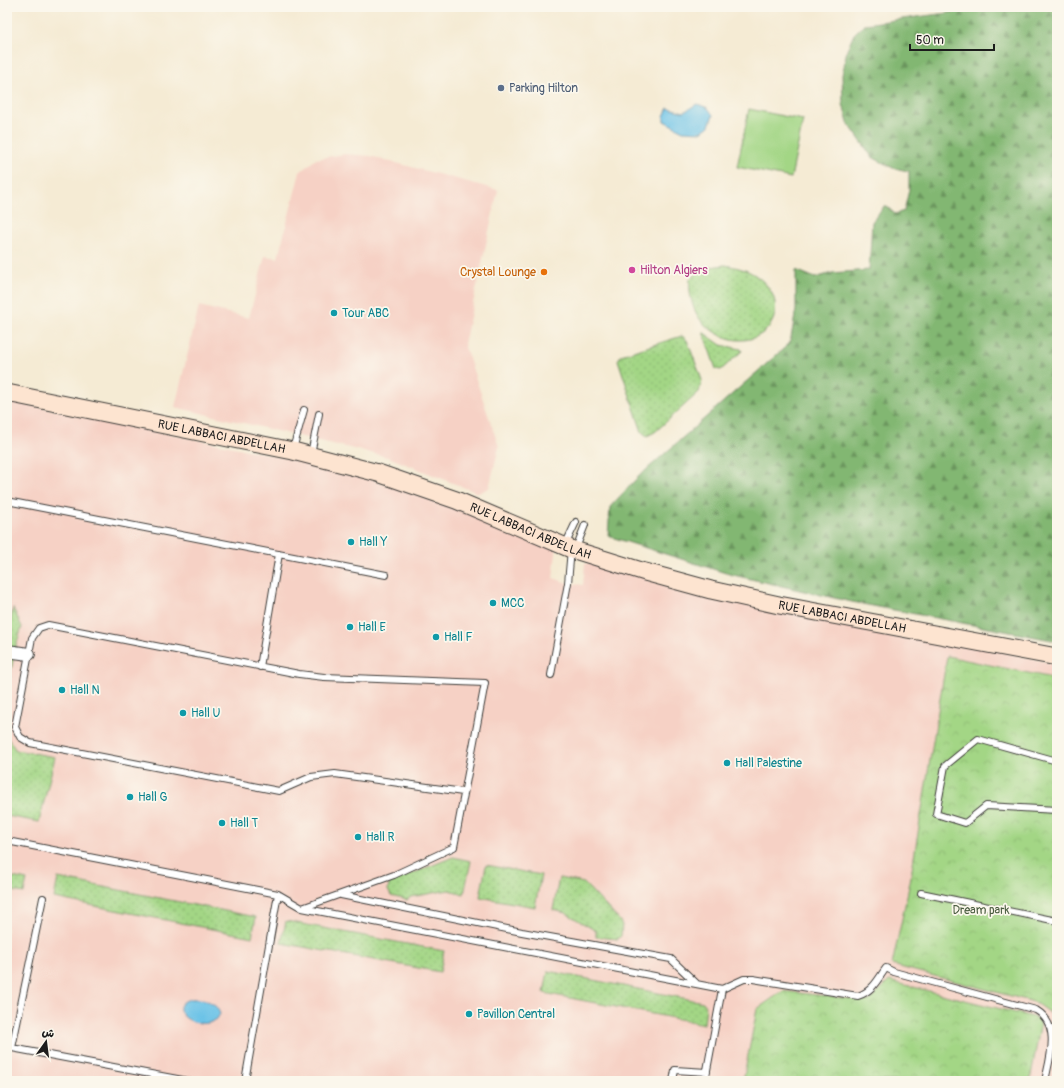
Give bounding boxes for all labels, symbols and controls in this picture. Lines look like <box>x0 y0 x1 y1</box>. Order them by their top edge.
scale bar <box>910 26 994 52</box>
text: 50 m <box>916 33 944 48</box>
place label: Parking Hilton <box>509 81 578 96</box>
marker: Parking Hilton <box>496 83 506 93</box>
place label: Hilton Algiers <box>640 263 708 278</box>
place label: Crystal Lounge <box>460 265 536 280</box>
marker: Hilton Algiers <box>627 265 637 275</box>
marker: Crystal Lounge <box>539 267 549 277</box>
place label: Tour ABC <box>342 306 389 321</box>
marker: Tour ABC <box>329 308 339 318</box>
street label: RUE LABBACI ABDELLAH <box>157 416 287 457</box>
street label: RUE LABBACI ABDELLAH <box>468 499 593 562</box>
place label: Hall Y <box>359 535 387 550</box>
marker: Hall Y <box>346 537 356 547</box>
place label: MCC <box>501 596 524 611</box>
marker: MCC <box>488 598 498 608</box>
street label: RUE LABBACI ABDELLAH <box>777 598 908 636</box>
place label: Hall E <box>358 620 386 635</box>
marker: Hall E <box>345 622 355 632</box>
place label: Hall F <box>444 630 473 645</box>
marker: Hall F <box>431 632 441 642</box>
place label: Hall N <box>70 683 100 698</box>
marker: Hall N <box>57 685 67 695</box>
place label: Hall U <box>191 706 220 721</box>
marker: Hall U <box>178 708 188 718</box>
place label: Hall Palestine <box>735 756 802 771</box>
marker: Hall Palestine <box>722 758 732 768</box>
place label: Hall G <box>138 790 167 805</box>
marker: Hall G <box>125 792 135 802</box>
place label: Hall T <box>230 816 258 831</box>
marker: Hall T <box>217 818 227 828</box>
place label: Hall R <box>366 830 394 845</box>
marker: Hall R <box>353 832 363 842</box>
park label: Dream park <box>953 903 1009 918</box>
place label: Pavillon Central <box>477 1007 555 1022</box>
marker: Pavillon Central <box>464 1009 474 1019</box>
north arrow <box>26 1022 66 1062</box>
text: ش <box>41 1025 56 1041</box>

